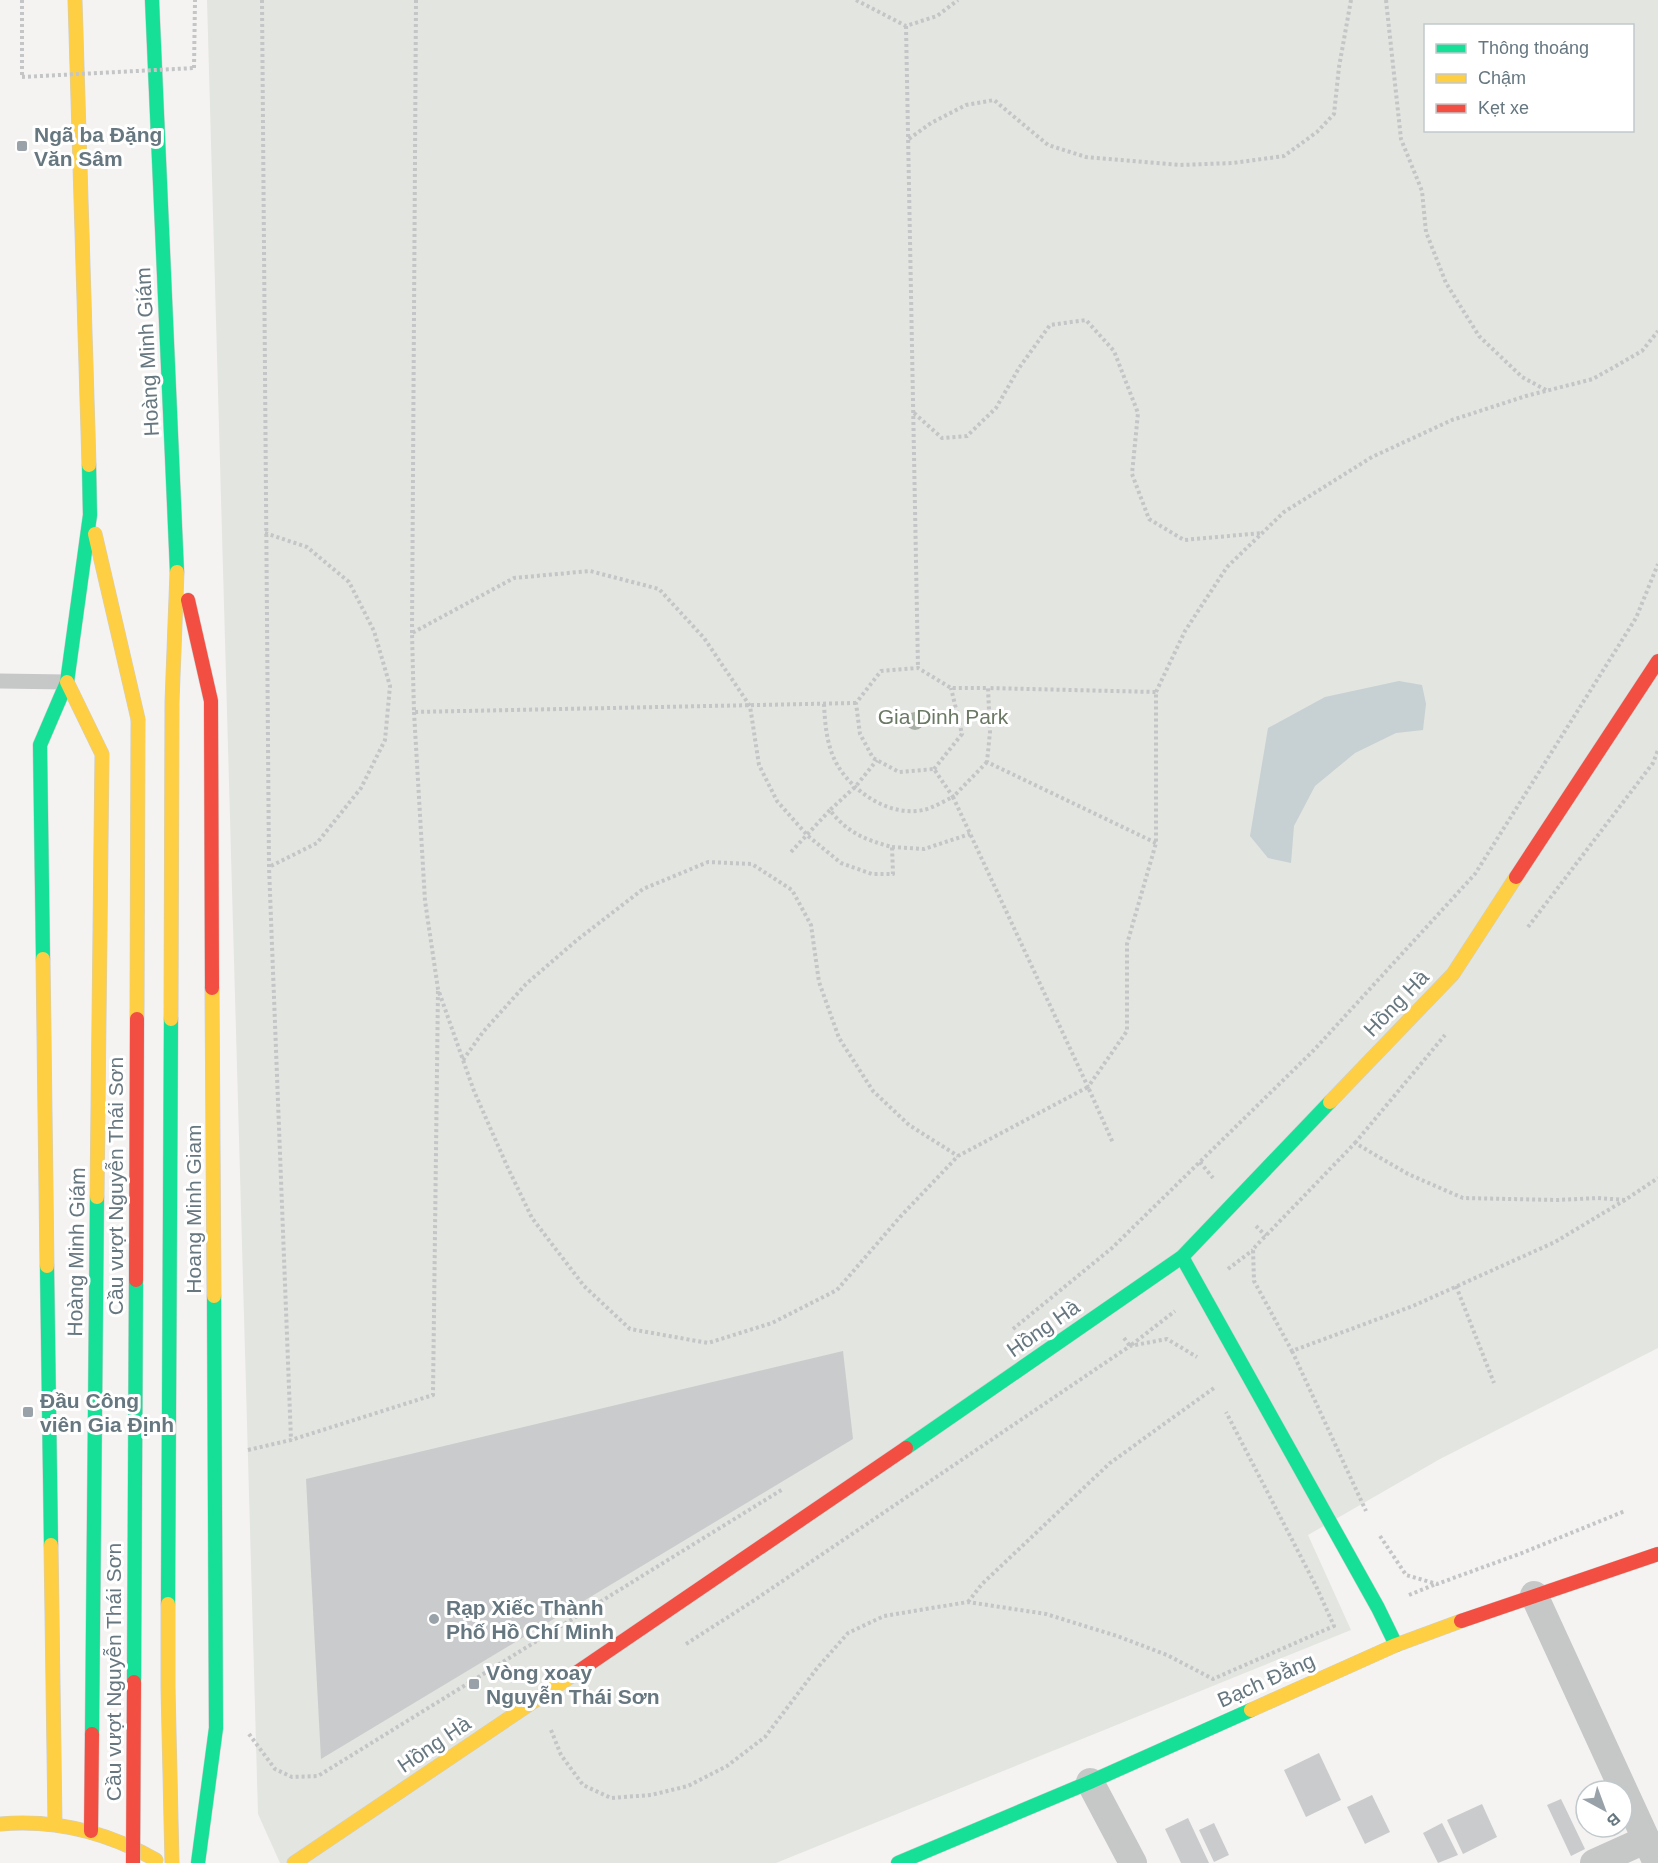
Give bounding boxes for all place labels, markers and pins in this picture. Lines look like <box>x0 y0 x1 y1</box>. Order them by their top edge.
place label: Ngã ba Đặng Văn Sâm <box>34 123 162 170</box>
marker: Ngã ba Đặng Văn Sâm <box>15 139 29 153</box>
place label: Đầu Công viên Gia Định <box>40 1389 174 1436</box>
marker: Đầu Công viên Gia Định <box>21 1405 35 1419</box>
place label: Rạp Xiếc Thành Phố Hồ Chí Minh <box>446 1596 614 1643</box>
marker: Rạp Xiếc Thành Phố Hồ Chí Minh <box>427 1612 441 1626</box>
place label: Vòng xoay Nguyễn Thái Sơn <box>486 1661 660 1708</box>
marker: Vòng xoay Nguyễn Thái Sơn <box>467 1677 481 1691</box>

